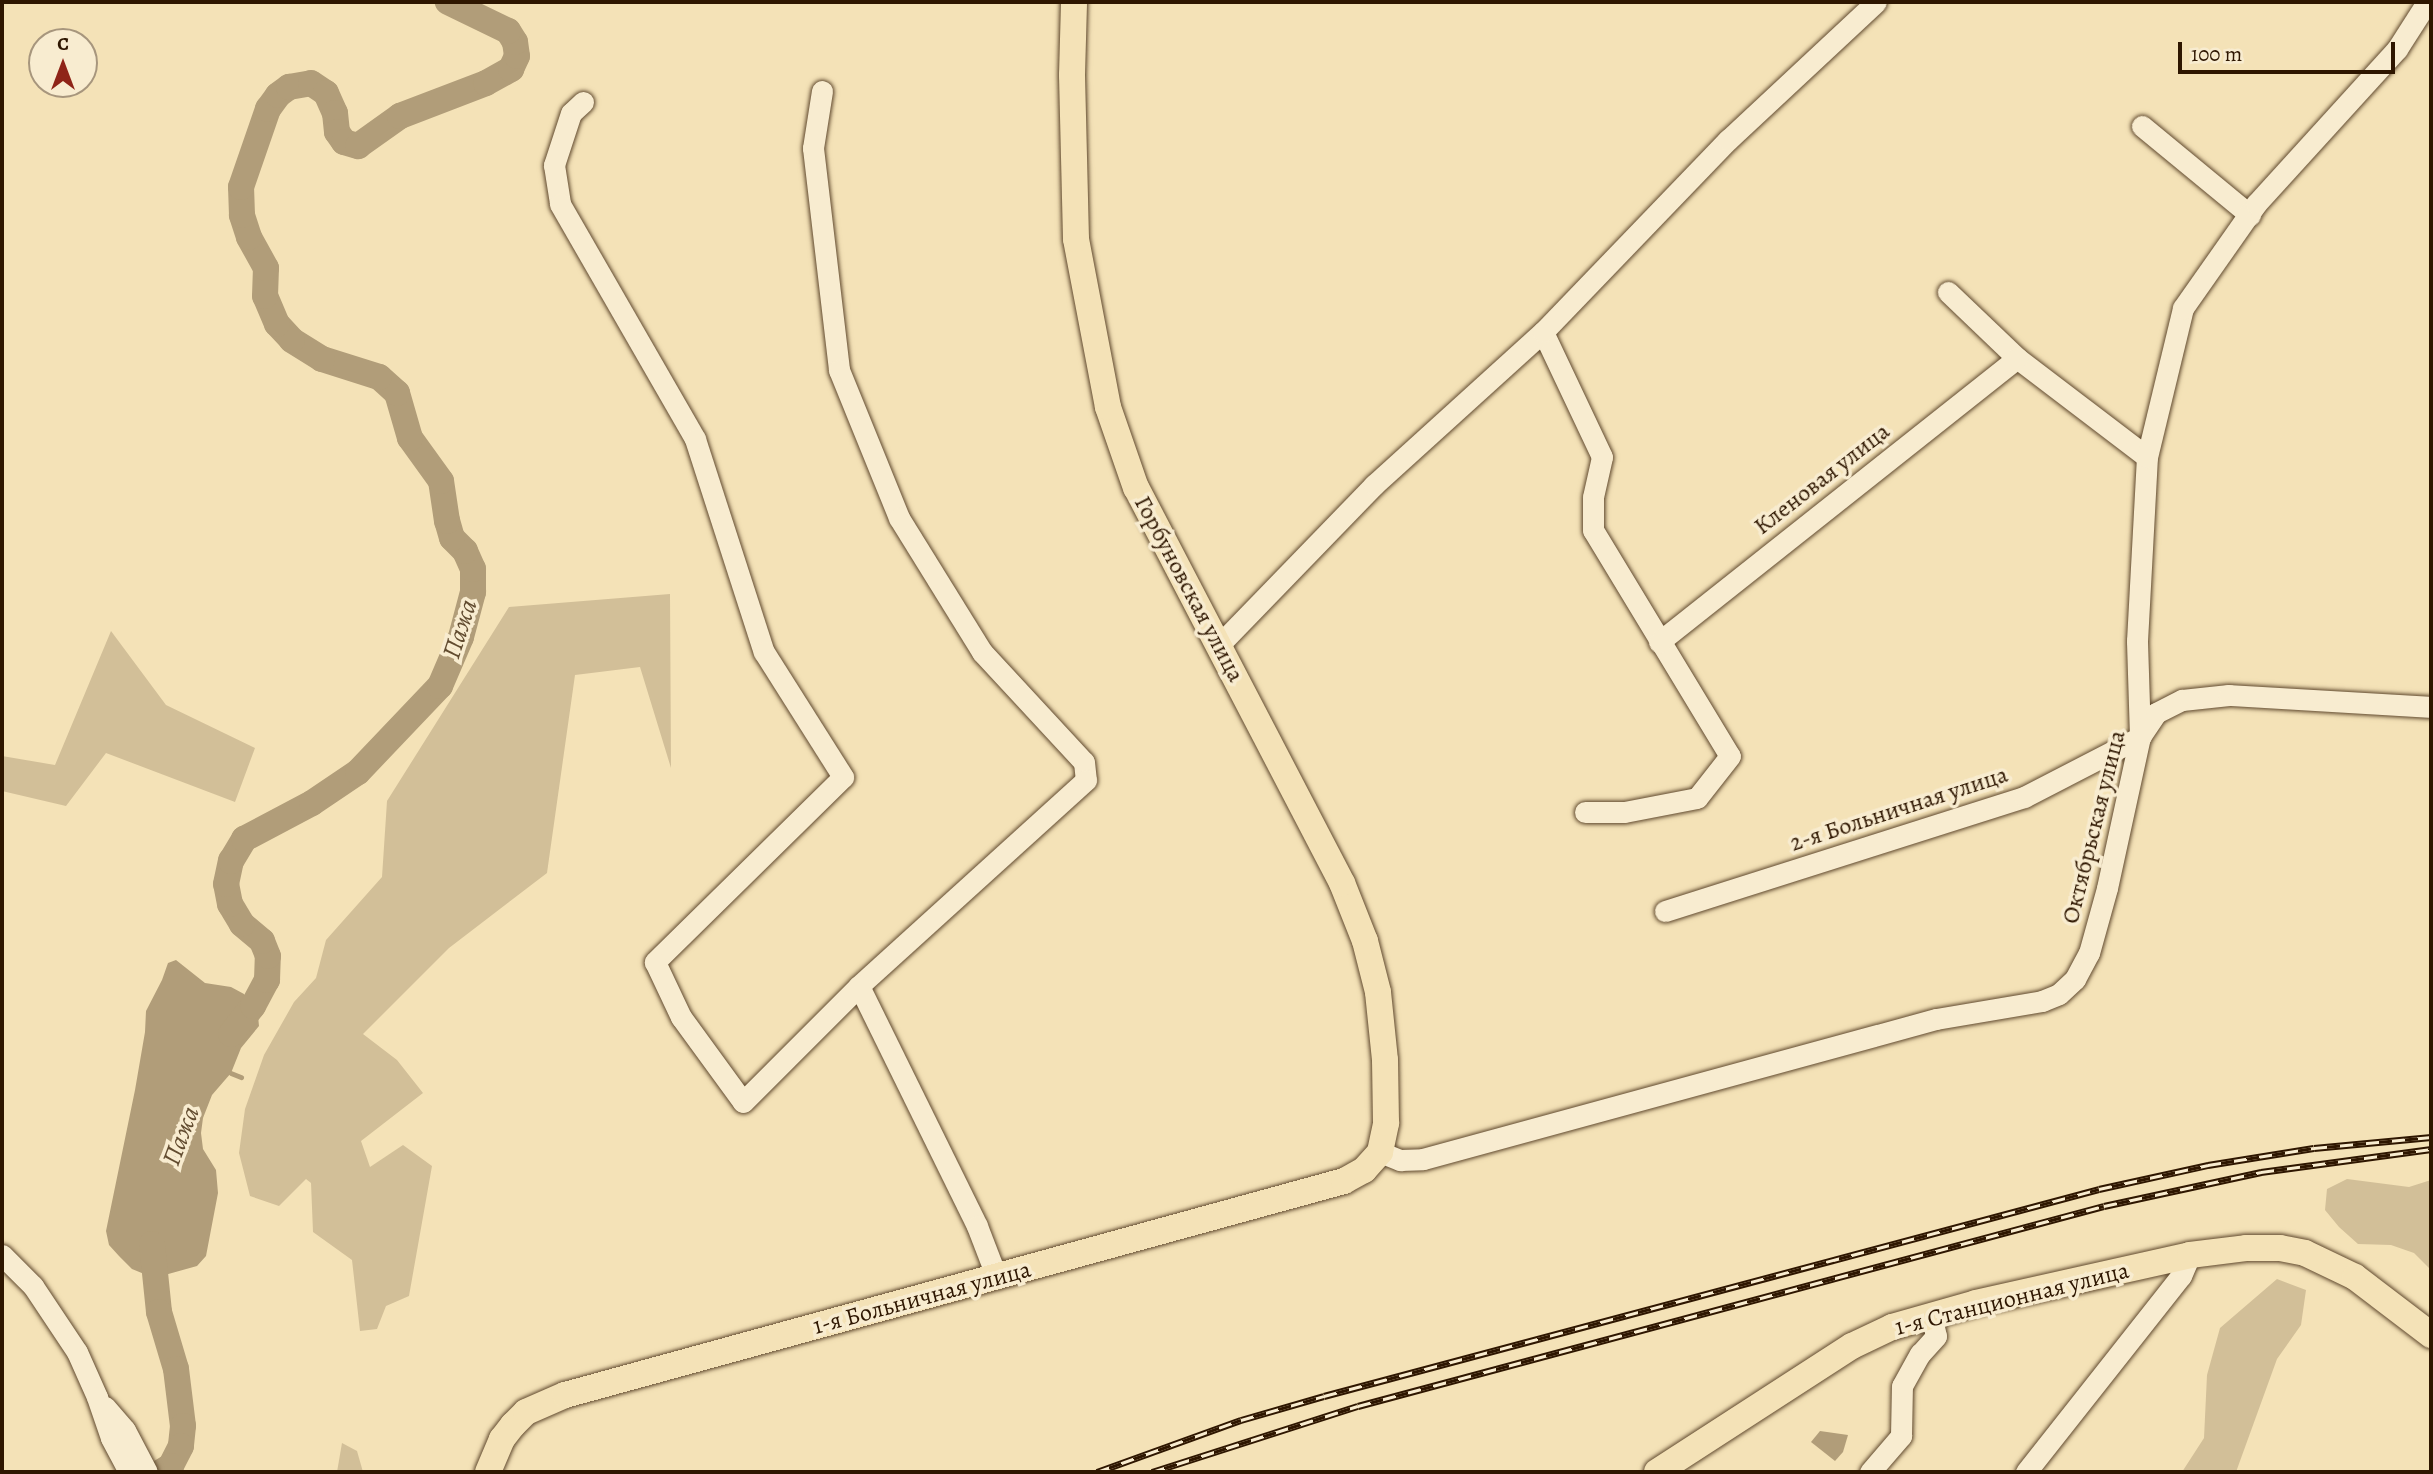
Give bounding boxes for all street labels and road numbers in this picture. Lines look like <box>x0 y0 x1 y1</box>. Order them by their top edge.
street label: Кленовая улица <box>1748 417 1896 541</box>
street label: Горбуновская улица <box>1128 491 1250 687</box>
street label: Октябрьская улица <box>2056 727 2132 927</box>
street label: 2-я Больничная улица <box>1786 760 2012 858</box>
street label: 1-я Больничная улица <box>810 1255 1034 1341</box>
street label: 1-я Станционная улица <box>1892 1256 2132 1342</box>

